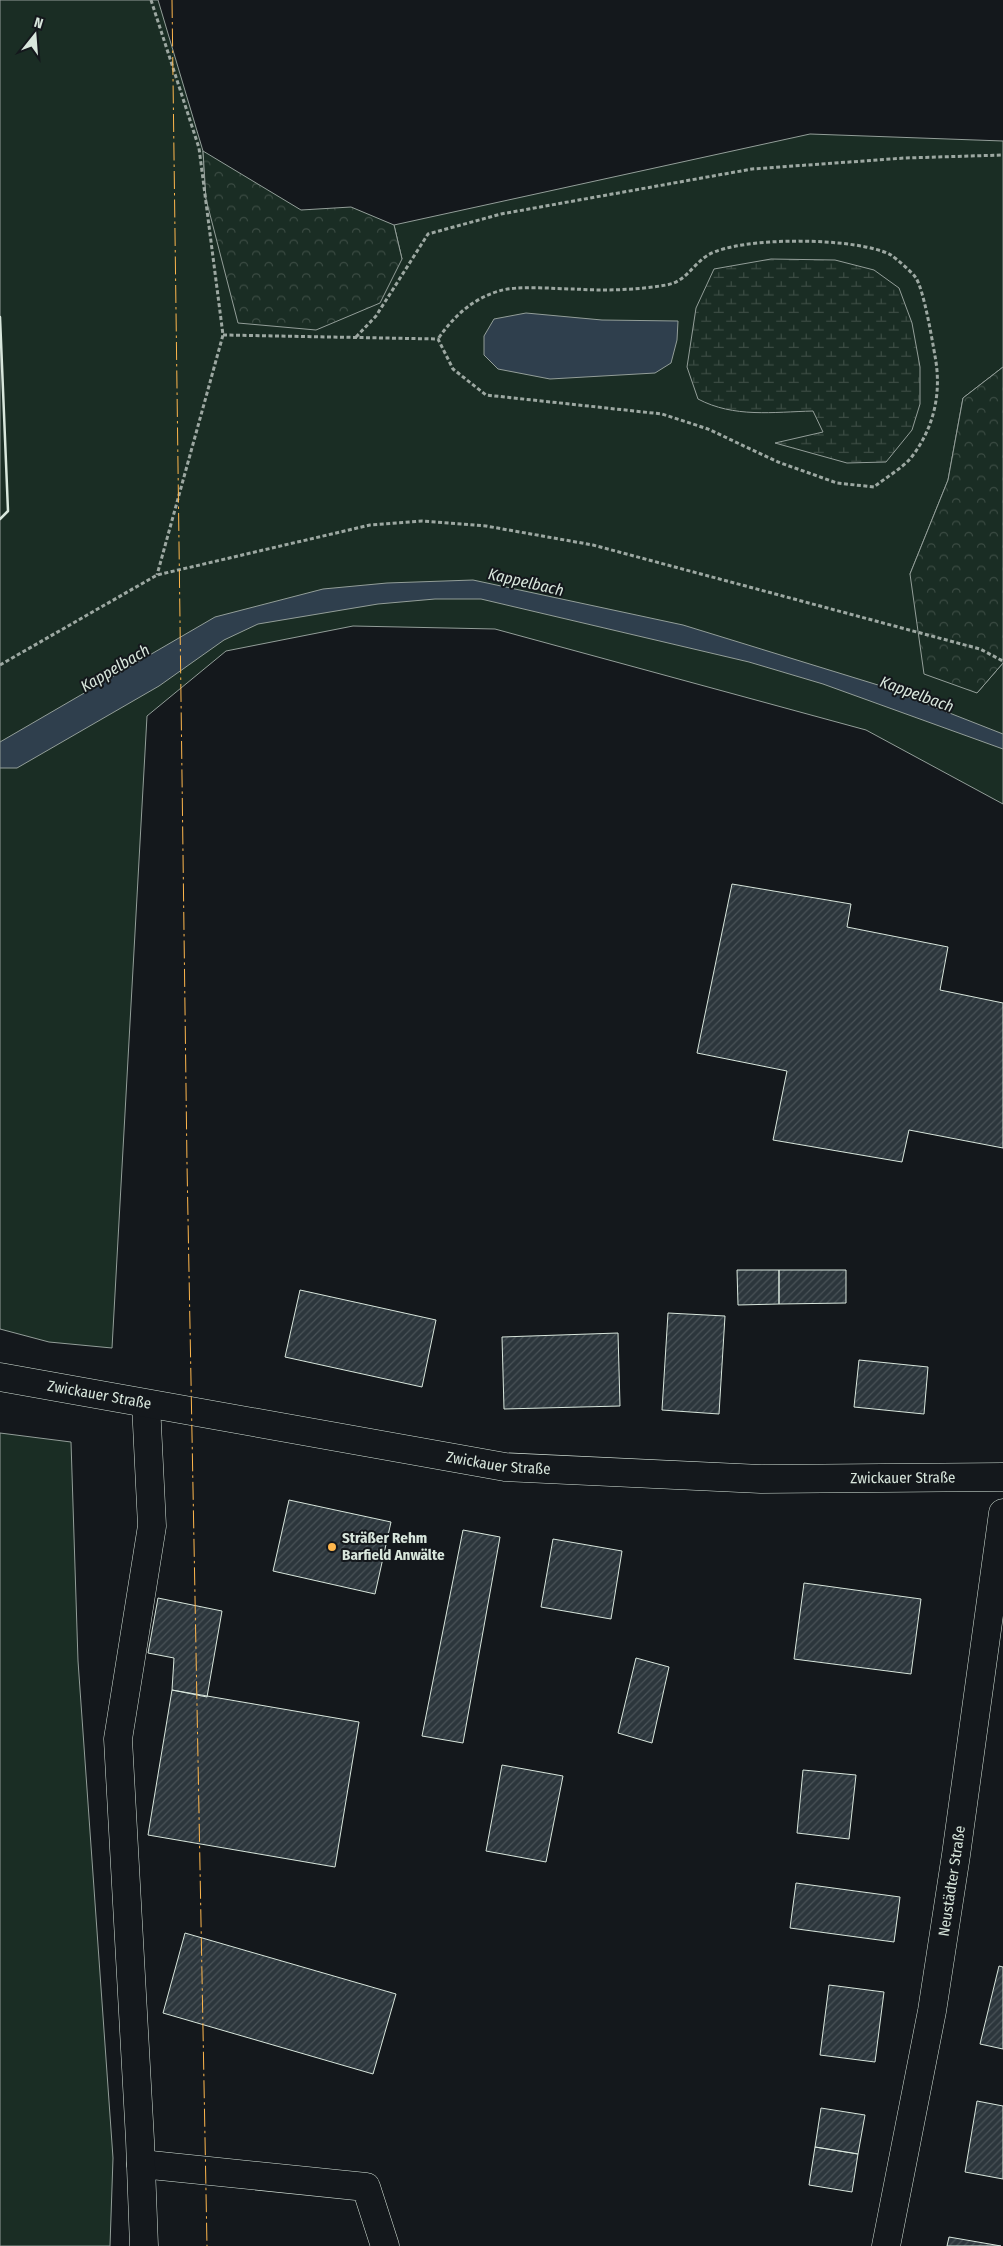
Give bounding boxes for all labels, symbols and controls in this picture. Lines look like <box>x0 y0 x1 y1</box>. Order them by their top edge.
north arrow <box>10 10 60 60</box>
text: N <box>32 14 45 32</box>
water label: Kappelbach <box>486 564 566 600</box>
water label: Kappelbach <box>77 640 153 696</box>
water label: Kappelbach <box>877 672 957 716</box>
street label: Zwickauer Straße <box>46 1377 153 1413</box>
street label: Zwickauer Straße <box>445 1448 551 1478</box>
street label: Zwickauer Straße <box>850 1468 955 1487</box>
place label: Sträßer Rehm Barfield Anwälte <box>342 1529 445 1564</box>
marker: Sträßer Rehm Barfield Anwälte <box>326 1541 338 1553</box>
street label: Neustädter Straße <box>935 1824 969 1938</box>

